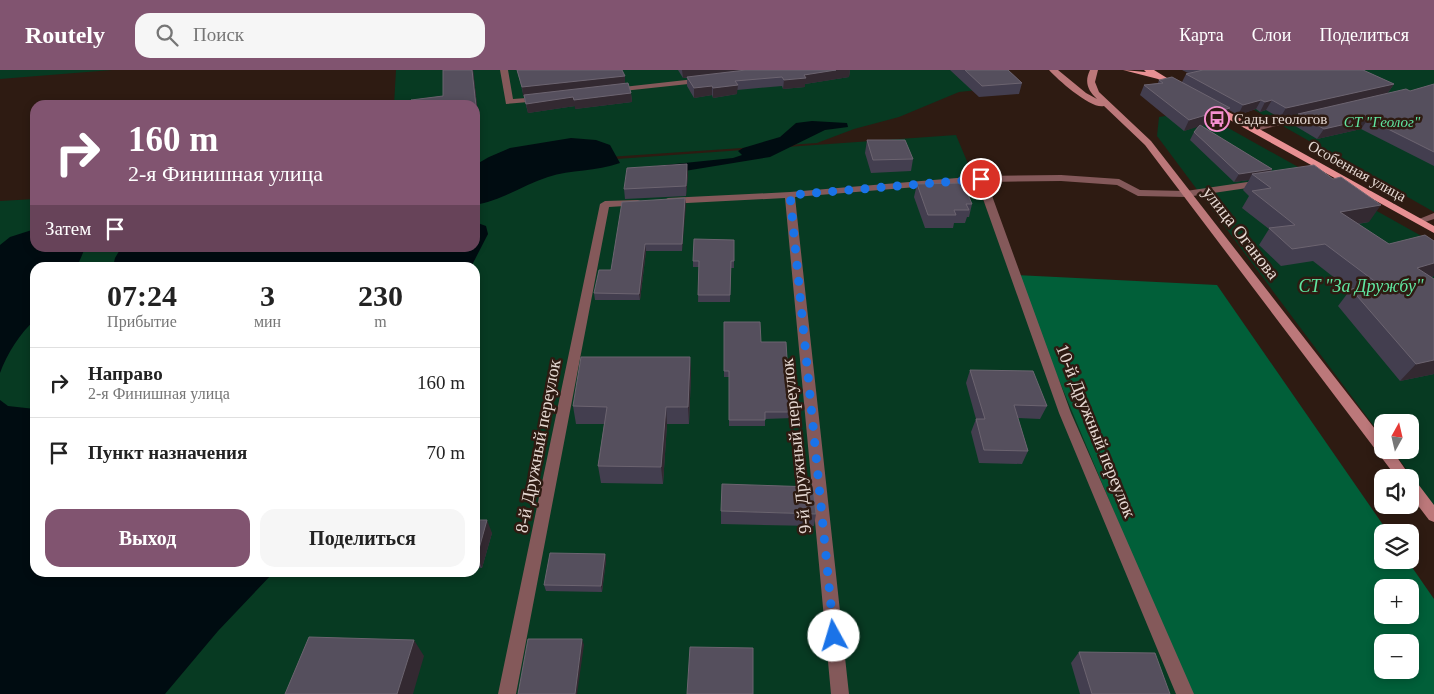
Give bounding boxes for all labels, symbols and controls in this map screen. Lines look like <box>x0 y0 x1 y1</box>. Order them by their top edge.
search box <box>135 13 485 58</box>
icon: search <box>153 21 181 49</box>
text: Routely <box>25 22 105 48</box>
text: Поиск <box>193 24 244 45</box>
text: Карта <box>1179 25 1224 45</box>
text: Слои <box>1252 25 1291 45</box>
text: Поделиться <box>1319 25 1409 45</box>
bus stop icon: Сады геологов <box>1204 106 1230 132</box>
place label: Сады геологов <box>1234 111 1327 127</box>
park label: СТ "Геолог" <box>1344 114 1421 130</box>
icon: right <box>45 120 110 185</box>
text: 160 m <box>128 120 218 159</box>
street label: Особенная улица <box>1305 137 1409 205</box>
pin <box>960 158 1002 200</box>
text: 2-я Финишная улица <box>128 161 323 186</box>
icon: arrive <box>967 165 995 193</box>
street label: улица Оганова <box>1199 183 1283 283</box>
icon: arrive <box>101 215 129 243</box>
text: Затем <box>45 218 91 239</box>
park label: СТ "За Дружбу" <box>1298 276 1424 296</box>
text: 07:24 <box>107 279 177 312</box>
text: 3 <box>260 279 275 312</box>
text: 230 <box>358 279 403 312</box>
text: Прибытие <box>107 313 177 330</box>
text: мин <box>254 313 281 330</box>
text: m <box>374 313 387 330</box>
street label: 10-й Дружный переулок <box>1052 341 1140 521</box>
street label: 8-й Дружный переулок <box>511 357 565 534</box>
street label: 9-й Дружный переулок <box>777 357 815 535</box>
text: Направо <box>88 363 163 384</box>
icon: right <box>45 369 73 397</box>
text: 160 m <box>417 372 465 393</box>
text: 2-я Финишная улица <box>88 385 230 402</box>
north arrow <box>1374 414 1419 459</box>
map controls <box>1374 414 1419 679</box>
icon: arrive <box>45 439 73 467</box>
text: Пункт назначения <box>88 442 247 463</box>
text: 70 m <box>426 442 465 463</box>
button: sound <box>1374 469 1419 514</box>
button: Выход <box>45 509 250 567</box>
button: Поделиться <box>260 509 465 567</box>
button: layers <box>1374 524 1419 569</box>
button: + <box>1374 579 1419 624</box>
position arrow <box>807 609 859 661</box>
button: − <box>1374 634 1419 679</box>

